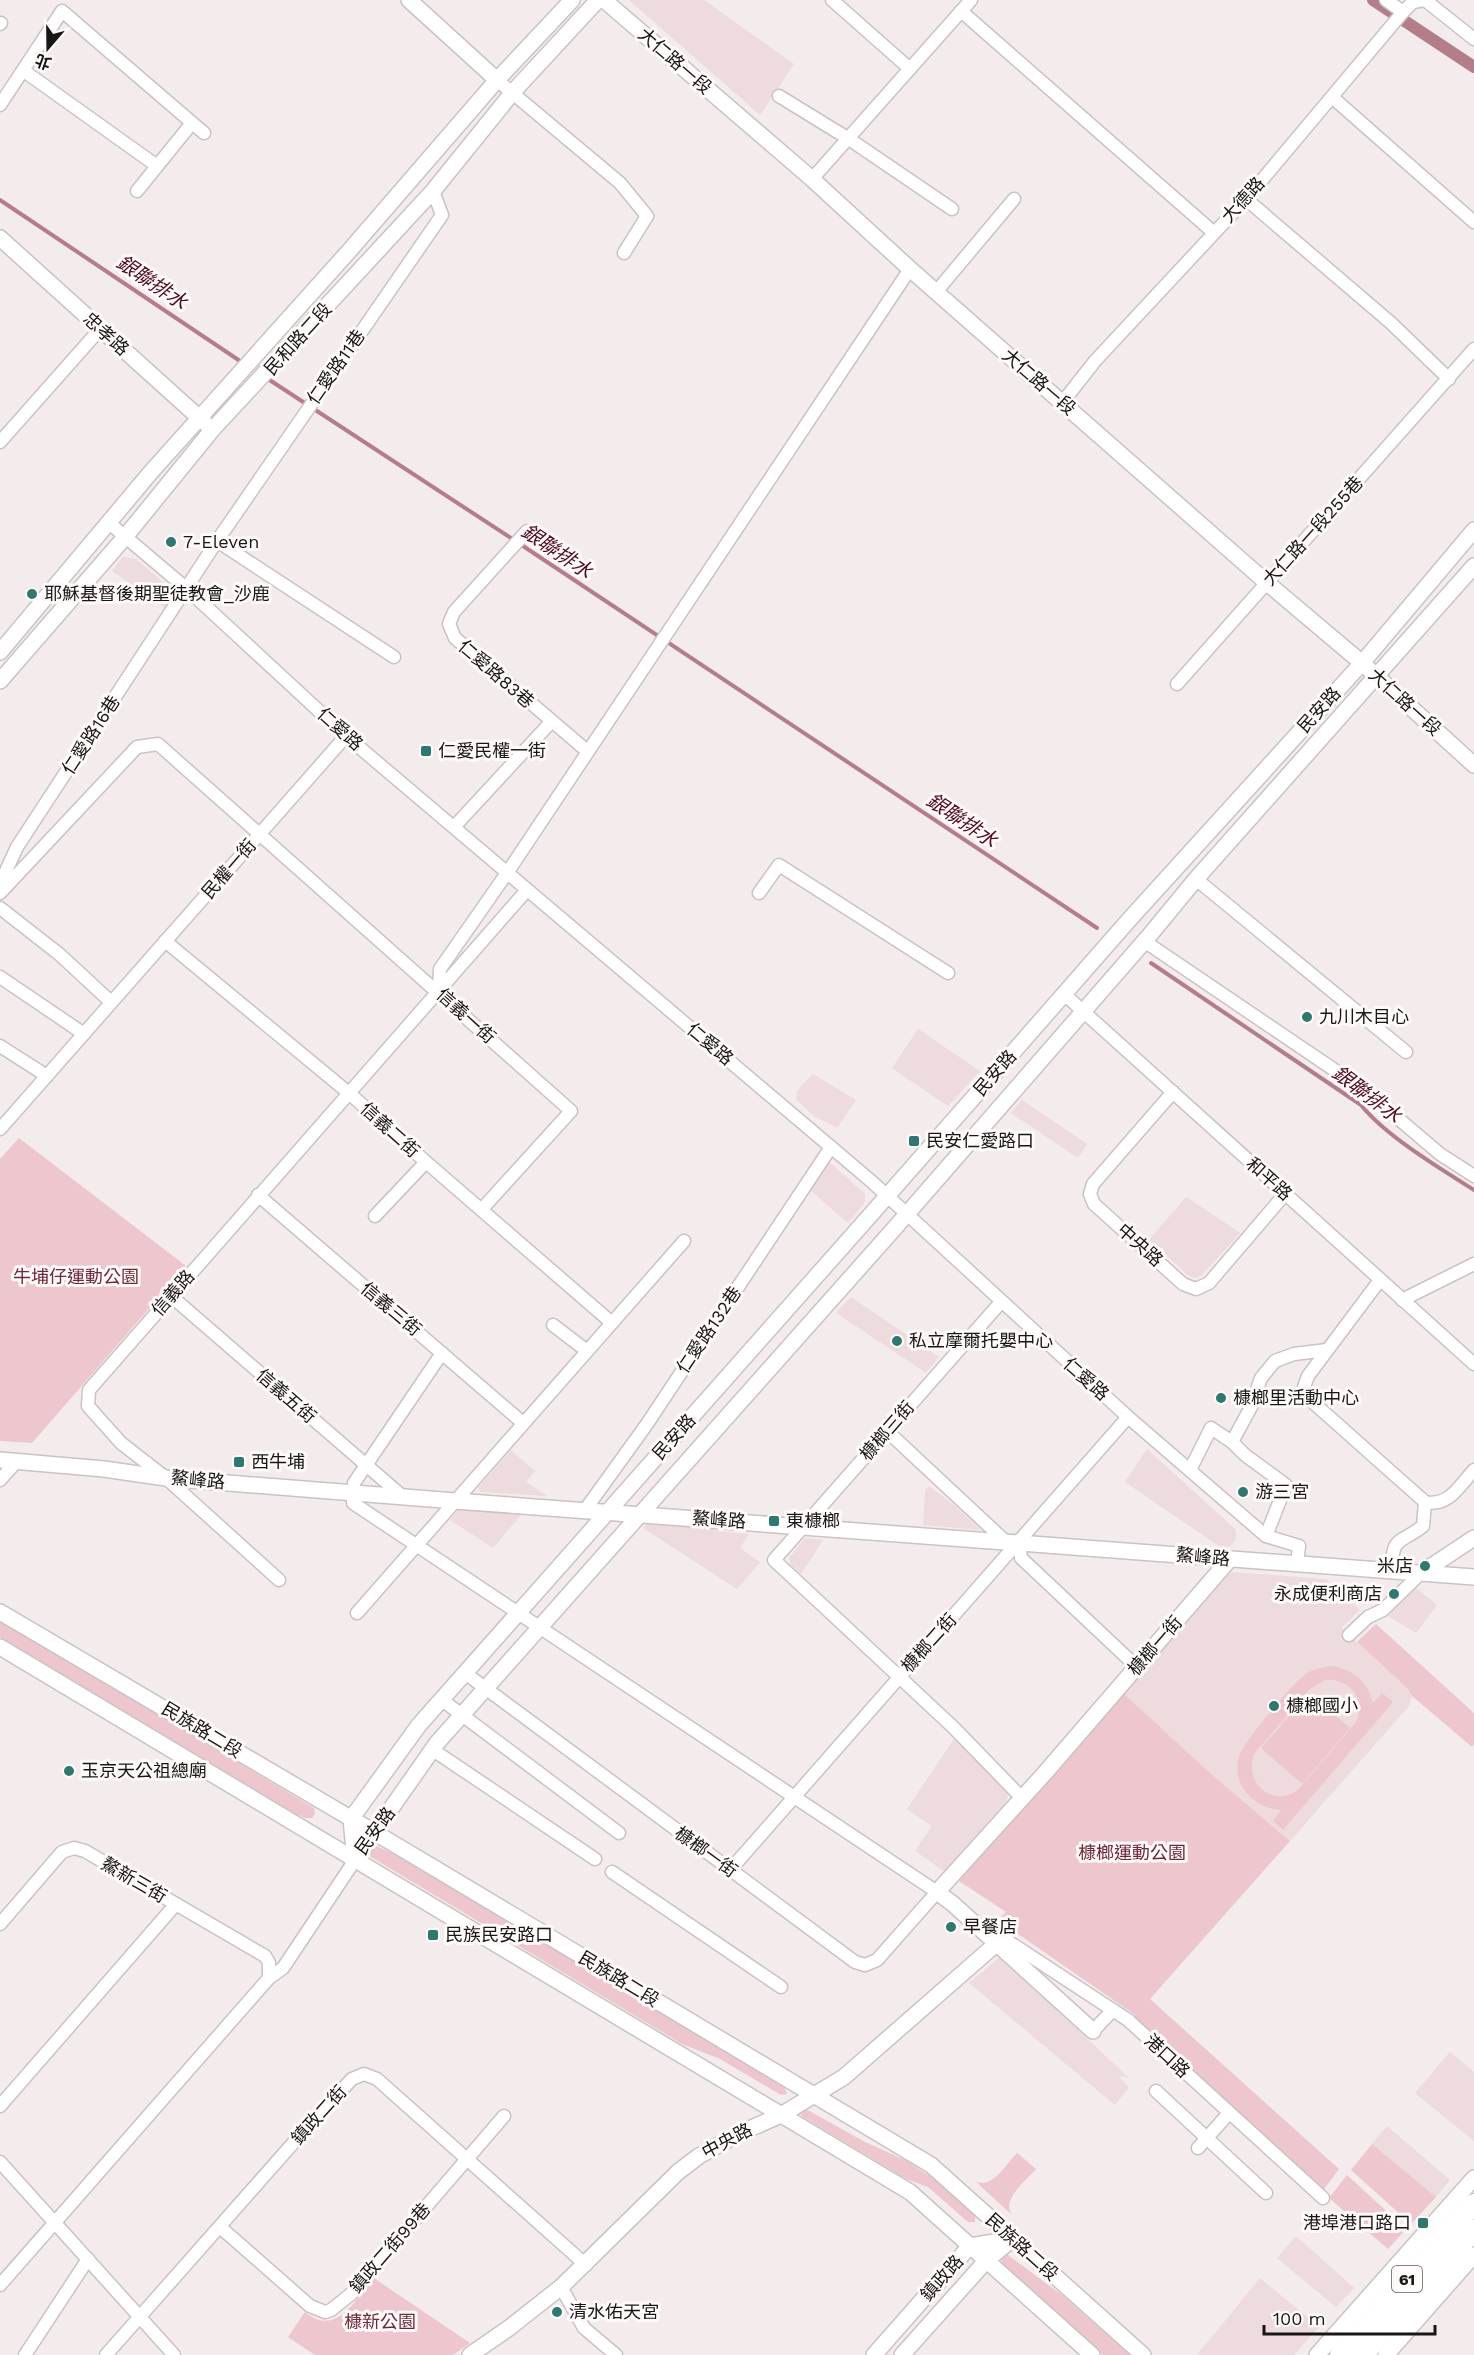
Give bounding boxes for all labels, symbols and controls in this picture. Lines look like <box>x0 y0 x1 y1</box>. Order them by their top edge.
north arrow <box>18 18 78 78</box>
street label: 大仁路一段 <box>634 23 716 98</box>
text: 北 <box>32 50 54 73</box>
street label: 大德路 <box>1217 173 1268 227</box>
water label: 銀聯排水 <box>112 250 193 315</box>
street label: 民和路二段 <box>260 298 336 379</box>
street label: 忠孝路 <box>79 308 133 359</box>
street label: 仁愛路11巷 <box>302 325 369 408</box>
street label: 大仁路一段 <box>998 344 1080 419</box>
street label: 大仁路一段255巷 <box>1258 472 1367 590</box>
water label: 銀聯排水 <box>517 519 598 584</box>
place label: 7-Eleven <box>183 531 259 552</box>
marker: 7-Eleven <box>164 535 178 549</box>
place label: 耶穌基督後期聖徒教會_沙鹿 <box>44 583 270 604</box>
marker: 耶穌基督後期聖徒教會_沙鹿 <box>25 587 39 601</box>
street label: 仁愛路83巷 <box>454 635 538 712</box>
street label: 大仁路一段 <box>1365 664 1446 740</box>
street label: 民安路 <box>1293 683 1344 737</box>
street label: 仁愛路16巷 <box>57 691 124 778</box>
street label: 仁愛路 <box>313 703 367 754</box>
place label: 仁愛民權一街 <box>438 740 546 761</box>
marker: 仁愛民權一街 <box>419 744 433 758</box>
water label: 銀聯排水 <box>922 788 1003 853</box>
street label: 民權一街 <box>197 835 260 903</box>
street label: 信義一街 <box>433 984 500 1048</box>
place label: 九川木目心 <box>1319 1006 1409 1027</box>
marker: 九川木目心 <box>1300 1010 1314 1024</box>
street label: 仁愛路 <box>683 1018 738 1069</box>
street label: 民安路 <box>969 1045 1020 1100</box>
water label: 銀聯排水 <box>1328 1060 1407 1128</box>
street label: 信義二街 <box>357 1098 424 1162</box>
place label: 民安仁愛路口 <box>926 1130 1034 1151</box>
marker: 民安仁愛路口 <box>907 1134 921 1148</box>
street label: 和平路 <box>1242 1153 1296 1204</box>
street label: 中央路 <box>1113 1219 1167 1270</box>
street label: 信義路 <box>147 1265 198 1320</box>
park label: 牛埔仔運動公園 <box>13 1266 139 1287</box>
street label: 信義三街 <box>357 1277 426 1340</box>
street label: 仁愛路132巷 <box>672 1282 745 1377</box>
place label: 私立摩爾托嬰中心 <box>909 1330 1053 1351</box>
marker: 私立摩爾托嬰中心 <box>890 1334 904 1348</box>
street label: 仁愛路 <box>1059 1353 1113 1404</box>
street label: 信義五街 <box>252 1364 320 1427</box>
place label: 槺榔里活動中心 <box>1233 1387 1359 1408</box>
marker: 槺榔里活動中心 <box>1214 1391 1228 1405</box>
street label: 槺榔三街 <box>855 1397 918 1465</box>
street label: 民安路 <box>648 1410 699 1464</box>
place label: 西牛埔 <box>251 1451 305 1472</box>
marker: 西牛埔 <box>232 1455 246 1469</box>
street label: 鰲峰路 <box>170 1467 226 1492</box>
place label: 游三宮 <box>1255 1481 1309 1502</box>
marker: 游三宮 <box>1236 1485 1250 1499</box>
street label: 鰲峰路 <box>691 1507 747 1532</box>
place label: 東槺榔 <box>786 1510 840 1531</box>
marker: 東槺榔 <box>767 1514 781 1528</box>
street label: 鰲峰路 <box>1175 1544 1231 1569</box>
place label: 米店 <box>1377 1555 1413 1576</box>
marker: 米店 <box>1418 1559 1432 1573</box>
place label: 永成便利商店 <box>1274 1583 1382 1604</box>
marker: 永成便利商店 <box>1387 1587 1401 1601</box>
street label: 槺榔二街 <box>897 1609 961 1676</box>
street label: 槺榔一街 <box>1123 1612 1186 1680</box>
place label: 槺榔國小 <box>1286 1695 1358 1716</box>
street label: 民族路二段 <box>158 1697 246 1762</box>
marker: 槺榔國小 <box>1267 1699 1281 1713</box>
place label: 玉京天公祖總廟 <box>81 1760 207 1781</box>
marker: 玉京天公祖總廟 <box>62 1764 76 1778</box>
street label: 民安路 <box>350 1803 399 1859</box>
street label: 槺榔一街 <box>671 1822 742 1881</box>
park label: 槺榔運動公園 <box>1078 1842 1186 1863</box>
street label: 鰲新三街 <box>98 1852 171 1907</box>
place label: 早餐店 <box>963 1916 1017 1937</box>
marker: 早餐店 <box>944 1920 958 1934</box>
place label: 民族民安路口 <box>445 1924 553 1945</box>
marker: 民族民安路口 <box>426 1928 440 1942</box>
street label: 民族路二段 <box>575 1946 663 2011</box>
street label: 港口路 <box>1140 2030 1194 2082</box>
street label: 鎮政二街 <box>287 2081 351 2148</box>
street label: 中央路 <box>698 2119 756 2163</box>
street label: 鎮政二街99巷 <box>345 2198 434 2297</box>
street label: 民族路二段 <box>982 2209 1063 2285</box>
place label: 港埠港口路口 <box>1303 2212 1411 2233</box>
marker: 港埠港口路口 <box>1416 2216 1430 2230</box>
street label: 鎮政路 <box>916 2250 967 2305</box>
road number: 61 <box>1392 2266 1422 2292</box>
scale bar <box>1264 2298 1435 2336</box>
place label: 清水佑天宮 <box>569 2301 659 2322</box>
marker: 清水佑天宮 <box>550 2305 564 2319</box>
text: 100 m <box>1273 2308 1326 2329</box>
park label: 槺新公園 <box>344 2311 416 2332</box>

